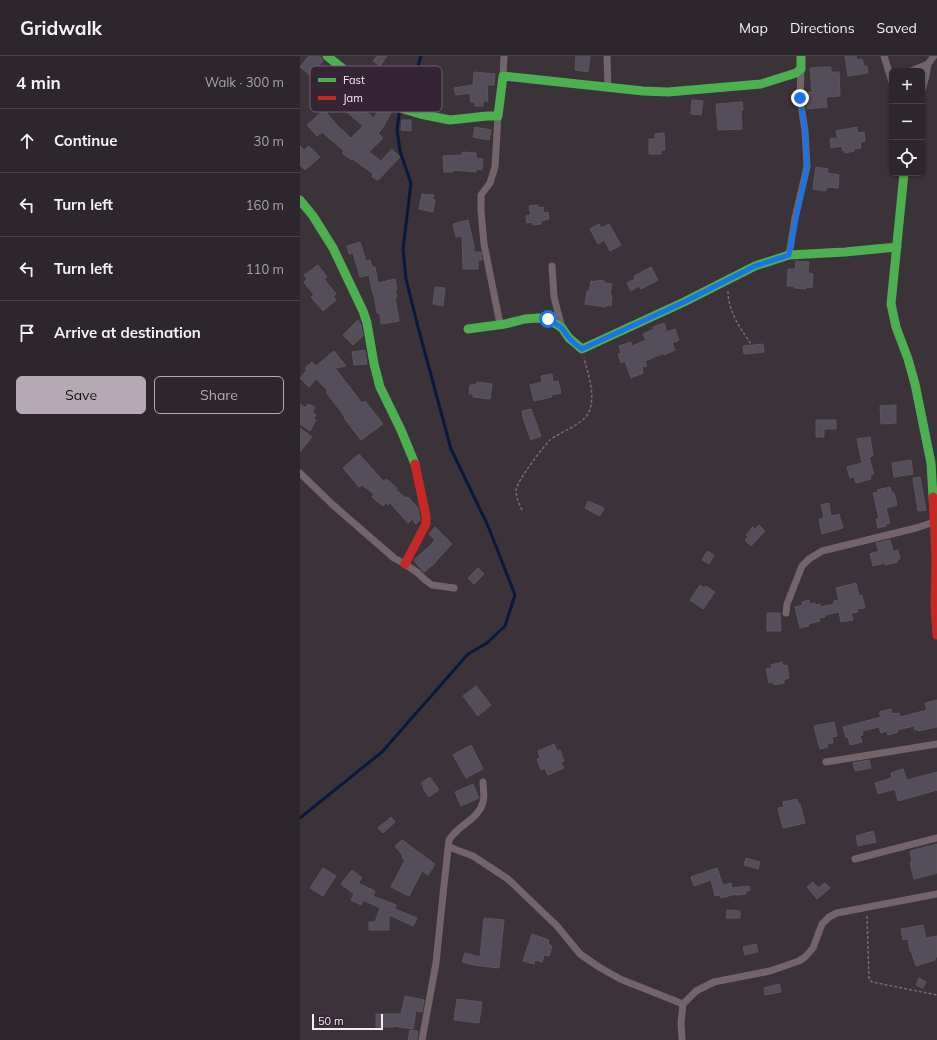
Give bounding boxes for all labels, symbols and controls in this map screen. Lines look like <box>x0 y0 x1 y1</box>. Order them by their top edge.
text: Gridwalk <box>20 16 102 40</box>
text: Map <box>739 19 768 37</box>
text: Directions <box>790 19 855 37</box>
text: Saved <box>877 19 917 37</box>
legend <box>310 66 442 112</box>
map controls <box>889 68 925 176</box>
button: + <box>889 68 925 104</box>
text: 4 min <box>16 72 61 93</box>
text: Fast <box>343 73 365 87</box>
text: Walk · 300 m <box>205 74 284 90</box>
route end <box>791 89 809 107</box>
text: Jam <box>343 91 363 105</box>
button: − <box>889 104 925 140</box>
icon: ahead <box>16 130 38 152</box>
text: Continue <box>54 131 117 150</box>
text: 30 m <box>254 133 284 149</box>
button: locate <box>889 140 925 176</box>
icon: left <box>16 194 38 216</box>
text: Turn left <box>54 195 113 214</box>
text: 160 m <box>246 197 284 213</box>
icon: left <box>16 258 38 280</box>
text: Turn left <box>54 259 113 278</box>
text: 110 m <box>246 261 284 277</box>
route start <box>539 310 557 328</box>
icon: arrive <box>16 322 38 344</box>
text: Arrive at destination <box>54 323 201 342</box>
button: Save <box>16 376 146 414</box>
button: Share <box>154 376 284 414</box>
scale bar <box>312 1012 383 1031</box>
text: 50 m <box>318 1014 344 1028</box>

